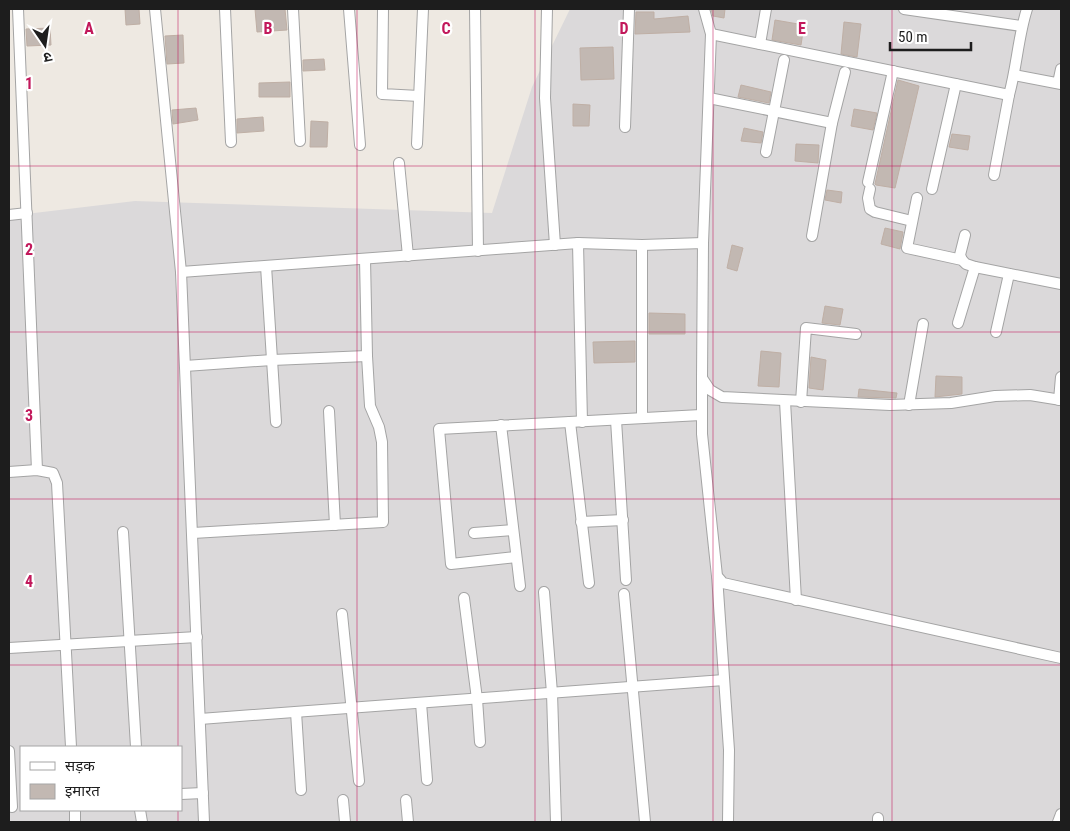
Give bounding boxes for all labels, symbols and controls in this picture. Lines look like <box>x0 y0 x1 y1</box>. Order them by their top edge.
text: A <box>84 19 94 38</box>
text: B <box>264 19 273 38</box>
text: C <box>441 19 451 38</box>
text: D <box>619 19 629 38</box>
text: E <box>798 19 806 38</box>
north arrow <box>20 20 70 70</box>
scale bar <box>890 20 971 52</box>
text: 50 m <box>898 28 928 46</box>
text: उ <box>41 49 54 67</box>
text: 1 <box>25 74 33 93</box>
text: 2 <box>25 240 33 259</box>
text: 3 <box>25 406 33 425</box>
text: 4 <box>25 572 33 591</box>
legend <box>20 746 182 811</box>
text: सड़क <box>65 757 95 775</box>
text: इमारत <box>65 782 100 800</box>

